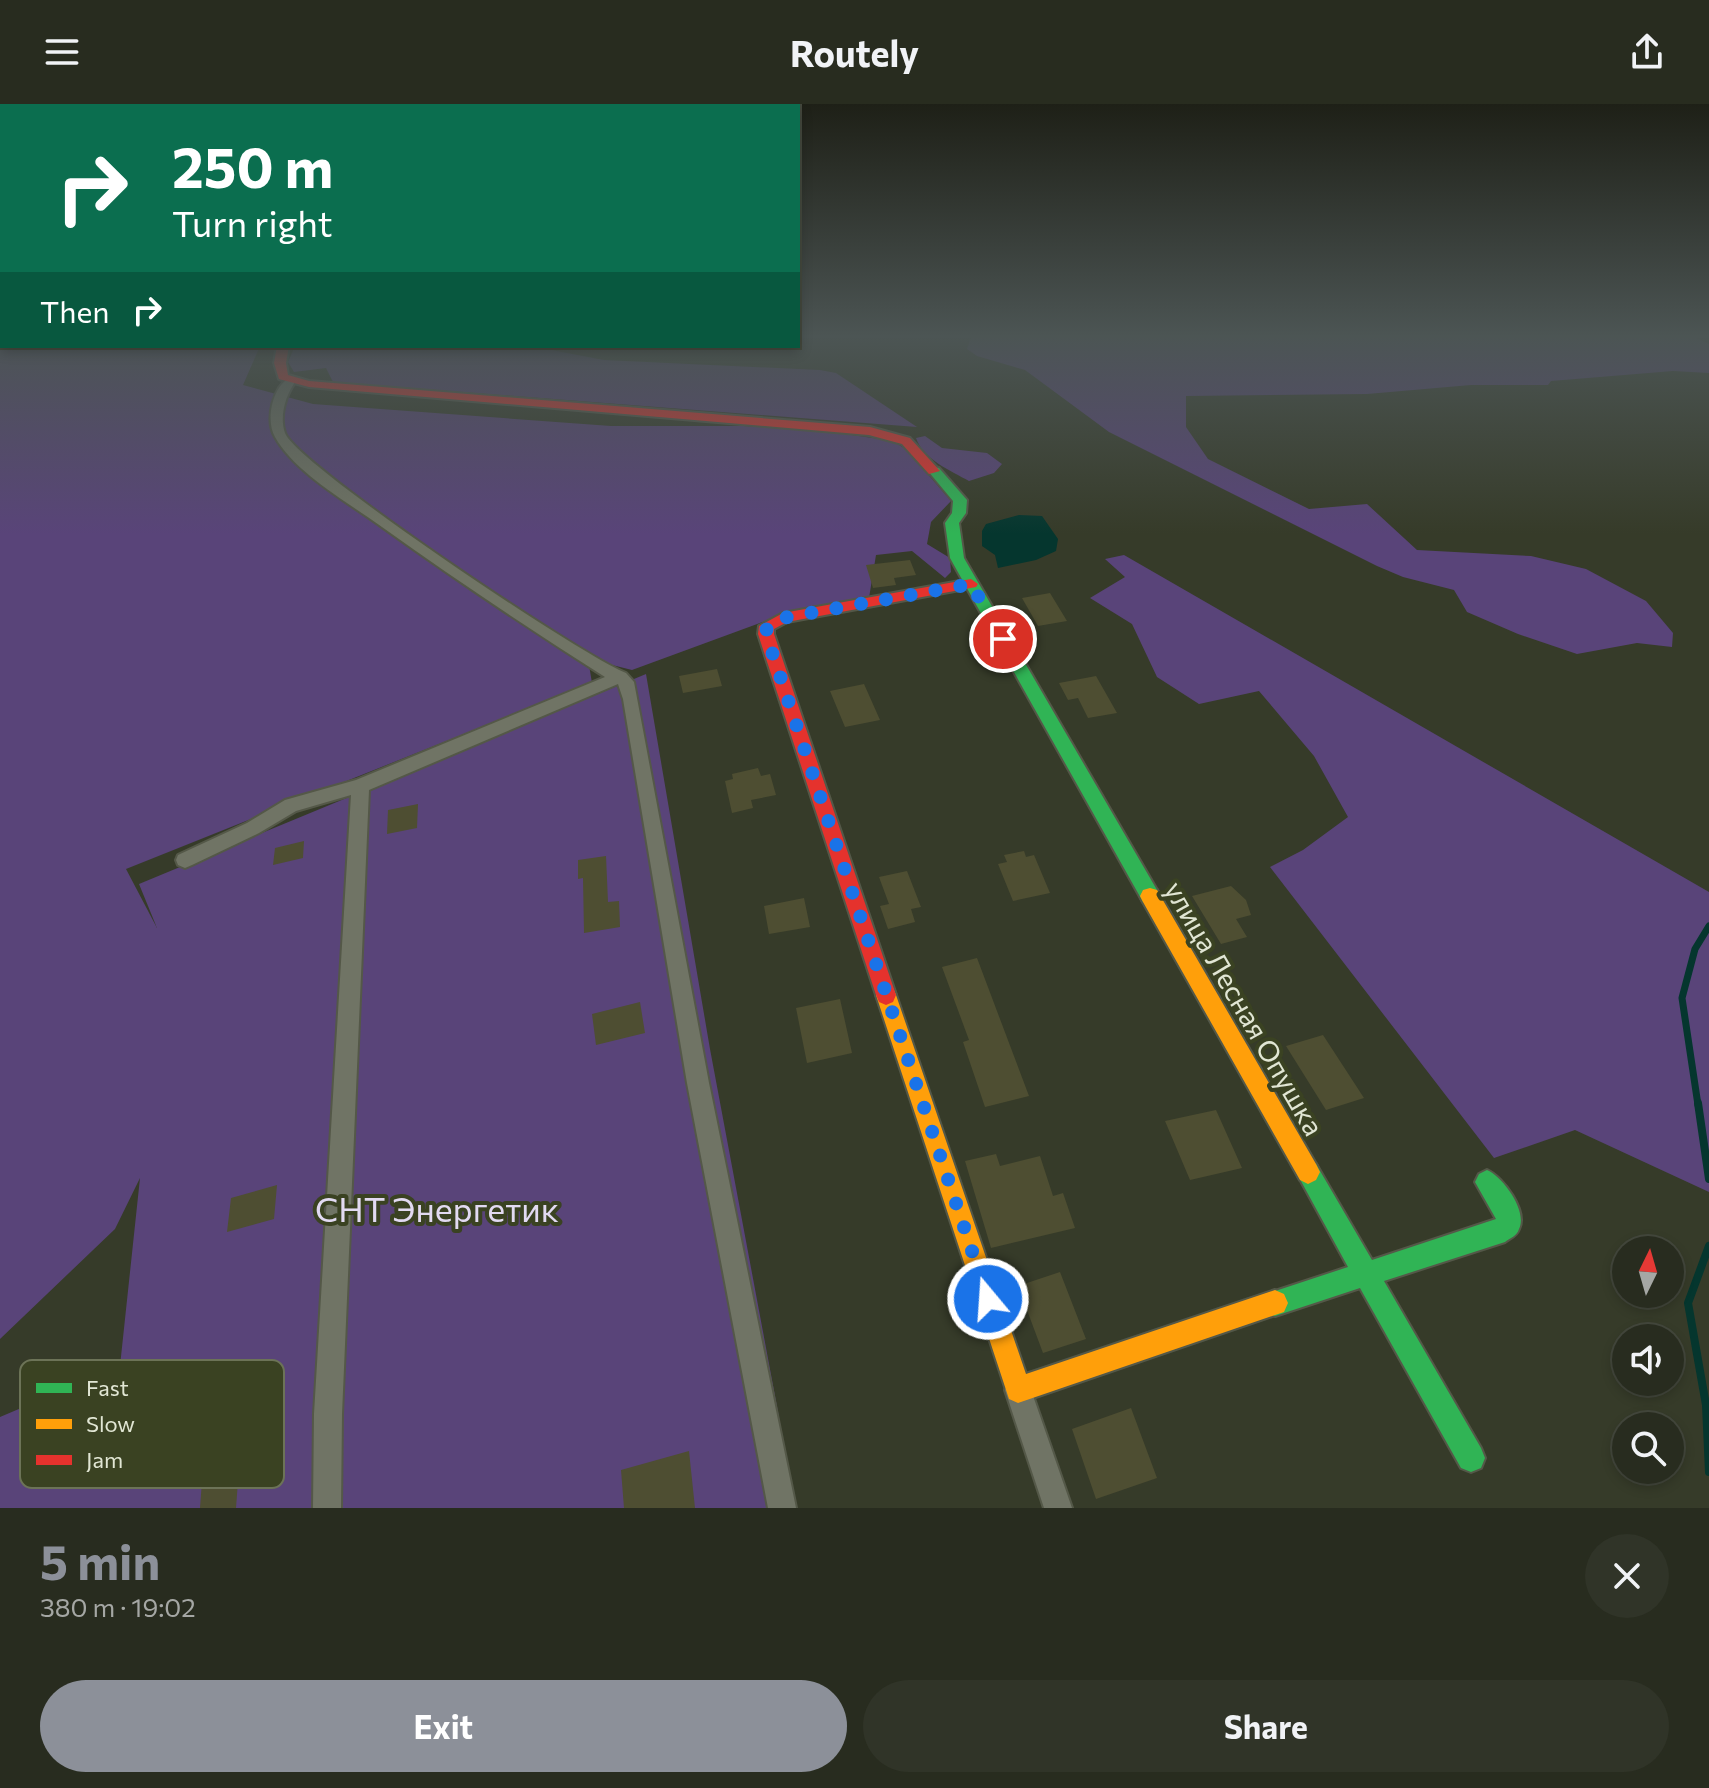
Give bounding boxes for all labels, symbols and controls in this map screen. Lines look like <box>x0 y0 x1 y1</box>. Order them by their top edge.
icon: menu <box>40 30 84 74</box>
text: Routely <box>790 30 919 74</box>
icon: share <box>1625 30 1669 74</box>
text: 250 m <box>172 131 333 200</box>
icon: right <box>40 136 144 240</box>
text: Turn right <box>172 200 333 244</box>
icon: right <box>125 288 169 332</box>
text: Then <box>40 292 109 329</box>
pin <box>969 605 1037 673</box>
icon: arrive <box>981 617 1025 661</box>
street label: улица Лесная Опушка <box>1158 875 1332 1141</box>
park label: СНТ Энергетик <box>315 1187 559 1229</box>
north arrow <box>1612 1236 1684 1308</box>
map controls <box>1612 1236 1684 1484</box>
position arrow <box>946 1257 1030 1341</box>
button: sound <box>1612 1324 1684 1396</box>
legend <box>20 1360 284 1488</box>
text: Fast <box>86 1374 129 1401</box>
text: Slow <box>86 1410 135 1437</box>
button: search <box>1612 1412 1684 1484</box>
text: Jam <box>86 1446 123 1473</box>
text: 5 min <box>40 1531 160 1590</box>
button: close <box>1585 1534 1669 1618</box>
text: 380 m · 19:02 <box>40 1591 196 1622</box>
button: Exit <box>40 1680 847 1772</box>
button: Share <box>863 1680 1669 1772</box>

